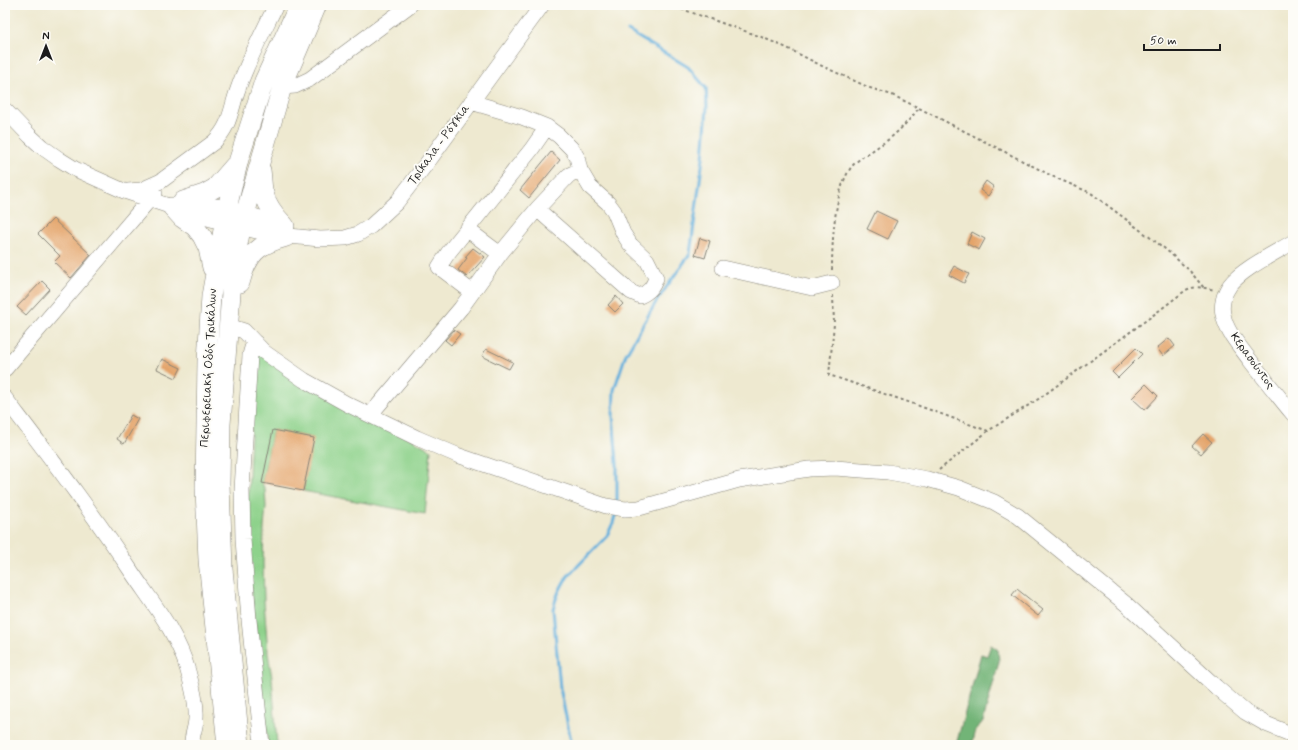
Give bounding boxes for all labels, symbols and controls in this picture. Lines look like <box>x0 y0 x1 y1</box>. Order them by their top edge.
north arrow <box>26 26 66 66</box>
scale bar <box>1144 26 1220 52</box>
text: N <box>42 30 50 44</box>
text: 50 m <box>1150 33 1177 49</box>
street label: Τρίκαλα - Ρόγκια <box>404 101 474 189</box>
street label: Περιφερειακή Οδός Τρικάλων <box>197 288 221 448</box>
street label: Κερασούντος <box>1226 330 1278 392</box>

